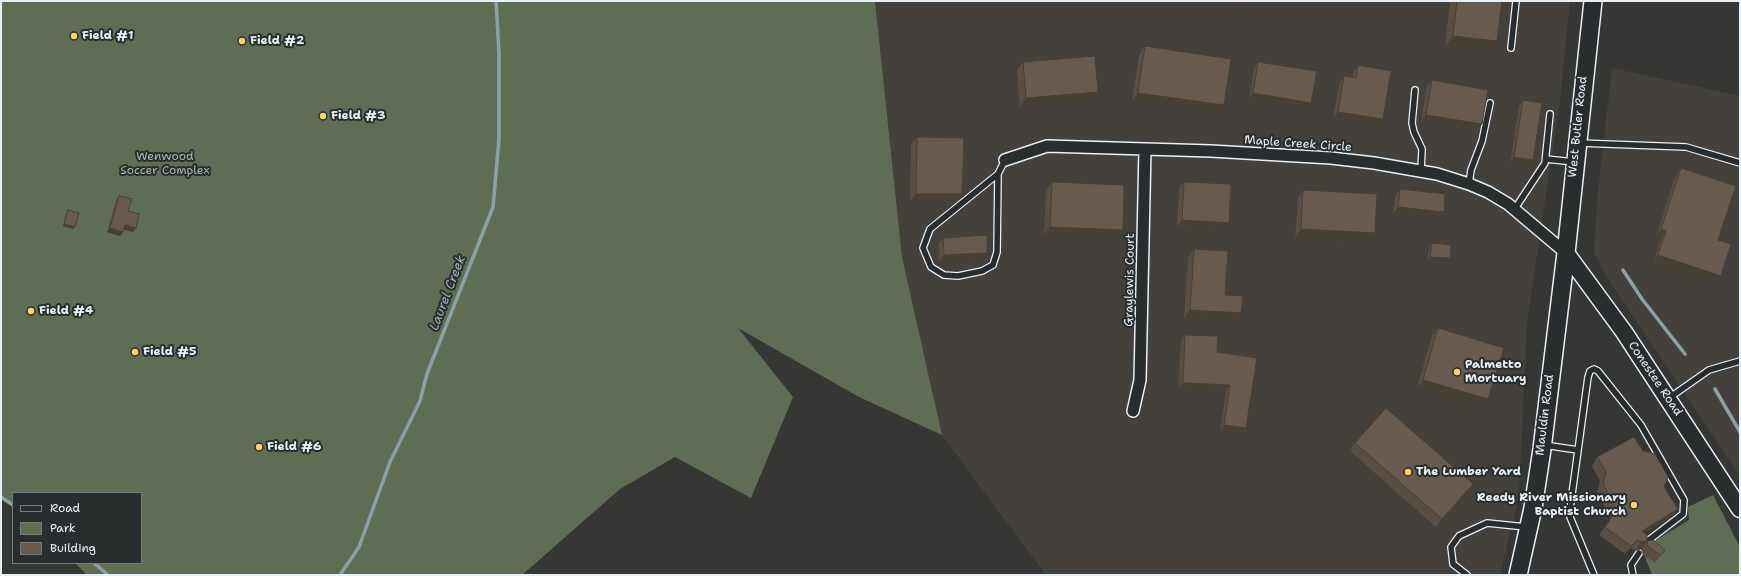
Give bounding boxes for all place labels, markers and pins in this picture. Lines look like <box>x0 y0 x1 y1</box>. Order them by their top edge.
place label: Field #1 <box>82 29 133 43</box>
marker: Field #1 <box>69 31 79 41</box>
place label: Field #2 <box>250 34 304 48</box>
marker: Field #2 <box>237 36 247 46</box>
place label: Field #3 <box>331 109 385 123</box>
marker: Field #3 <box>318 111 328 121</box>
place label: Field #4 <box>39 304 93 318</box>
marker: Field #4 <box>26 306 36 316</box>
place label: Field #5 <box>143 345 197 359</box>
marker: Field #5 <box>130 347 140 357</box>
place label: Palmetto Mortuary <box>1465 358 1526 386</box>
marker: Palmetto Mortuary <box>1452 367 1462 377</box>
place label: Field #6 <box>267 440 321 454</box>
marker: Field #6 <box>254 442 264 452</box>
place label: The Lumber Yard <box>1416 465 1521 479</box>
marker: The Lumber Yard <box>1403 467 1413 477</box>
place label: Reedy River Missionary Baptist Church <box>1477 491 1626 519</box>
marker: Reedy River Missionary Baptist Church <box>1629 500 1639 510</box>

